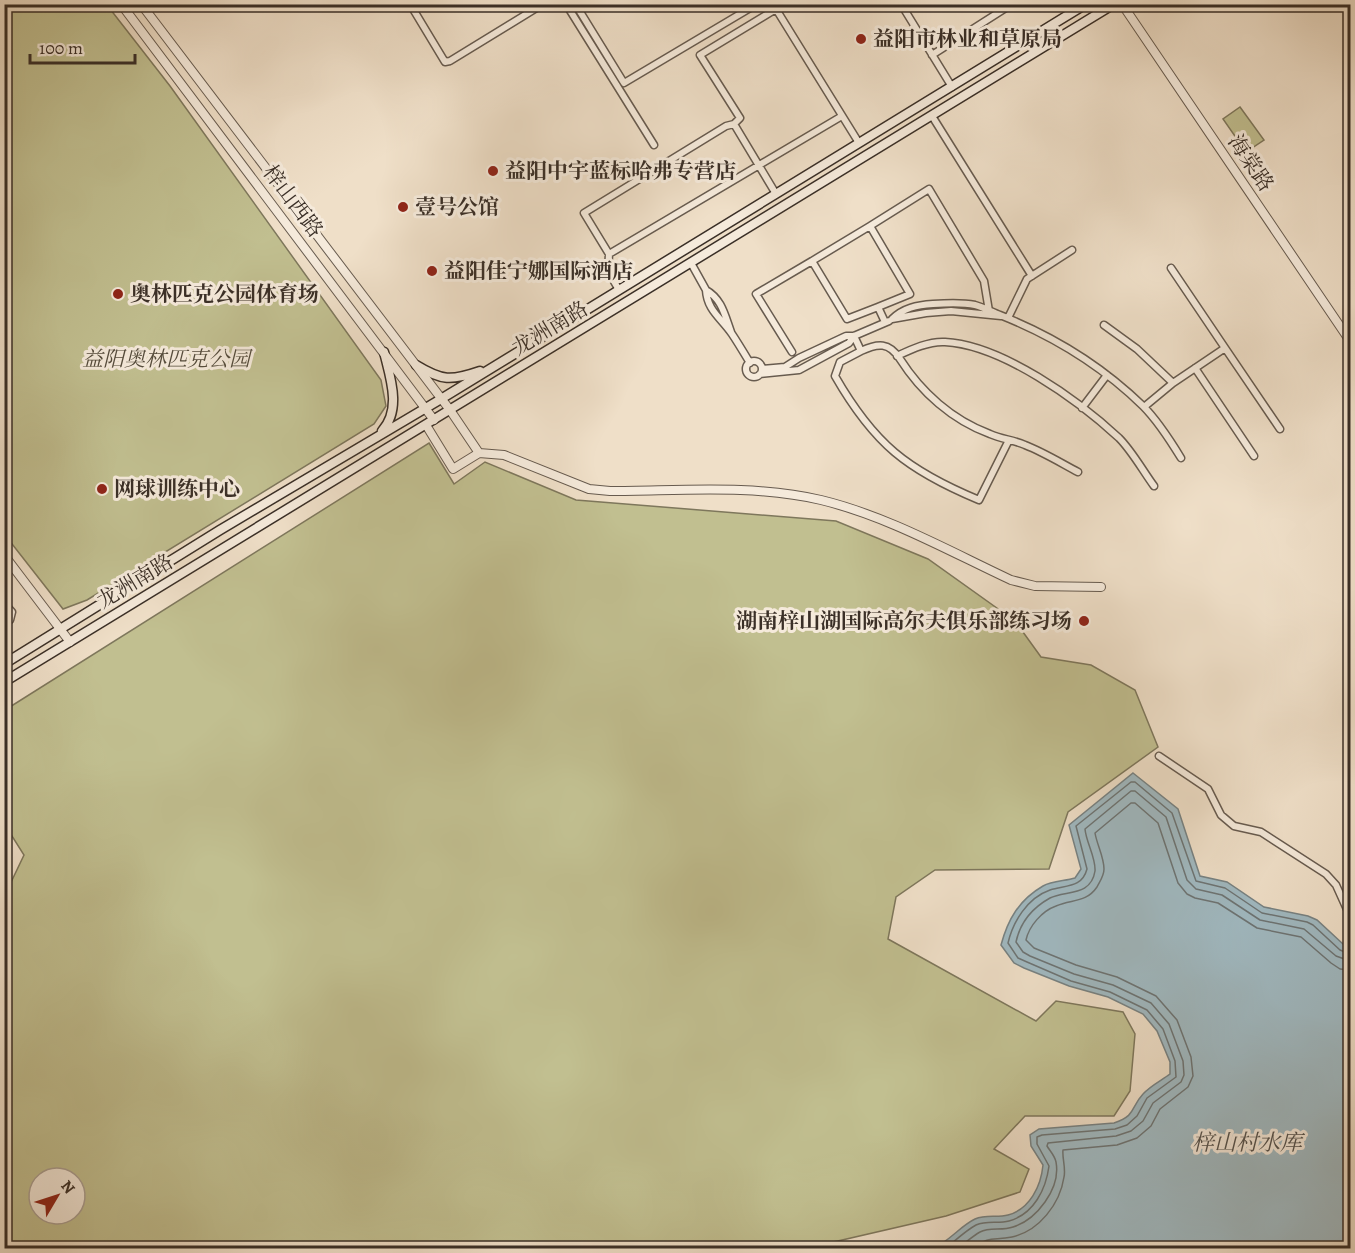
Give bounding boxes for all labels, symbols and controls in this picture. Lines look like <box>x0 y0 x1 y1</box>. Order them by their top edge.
place label: 益阳市林业和草原局 <box>873 25 1062 53</box>
scale bar <box>30 27 135 65</box>
marker: 益阳市林业和草原局 <box>854 32 868 46</box>
text: 100 m <box>39 36 83 60</box>
street label: 海棠路 <box>1222 129 1280 197</box>
place label: 益阳中宇蓝标哈弗专营店 <box>505 157 736 185</box>
street label: 梓山西路 <box>257 159 329 243</box>
marker: 益阳中宇蓝标哈弗专营店 <box>486 164 500 178</box>
place label: 壹号公馆 <box>415 193 499 221</box>
marker: 壹号公馆 <box>396 200 410 214</box>
place label: 益阳佳宁娜国际酒店 <box>444 257 633 285</box>
marker: 益阳佳宁娜国际酒店 <box>425 264 439 278</box>
place label: 奥林匹克公园体育场 <box>130 280 319 308</box>
marker: 奥林匹克公园体育场 <box>111 287 125 301</box>
street label: 龙洲南路 <box>507 294 593 362</box>
park label: 益阳奥林匹克公园 <box>82 345 253 373</box>
place label: 网球训练中心 <box>114 475 240 503</box>
marker: 网球训练中心 <box>95 482 109 496</box>
street label: 龙洲南路 <box>92 547 178 615</box>
place label: 湖南梓山湖国际高尔夫俱乐部练习场 <box>736 607 1072 635</box>
marker: 湖南梓山湖国际高尔夫俱乐部练习场 <box>1077 614 1091 628</box>
water label: 梓山村水库 <box>1192 1128 1306 1158</box>
north arrow <box>27 1166 87 1226</box>
text: N <box>56 1176 80 1199</box>

